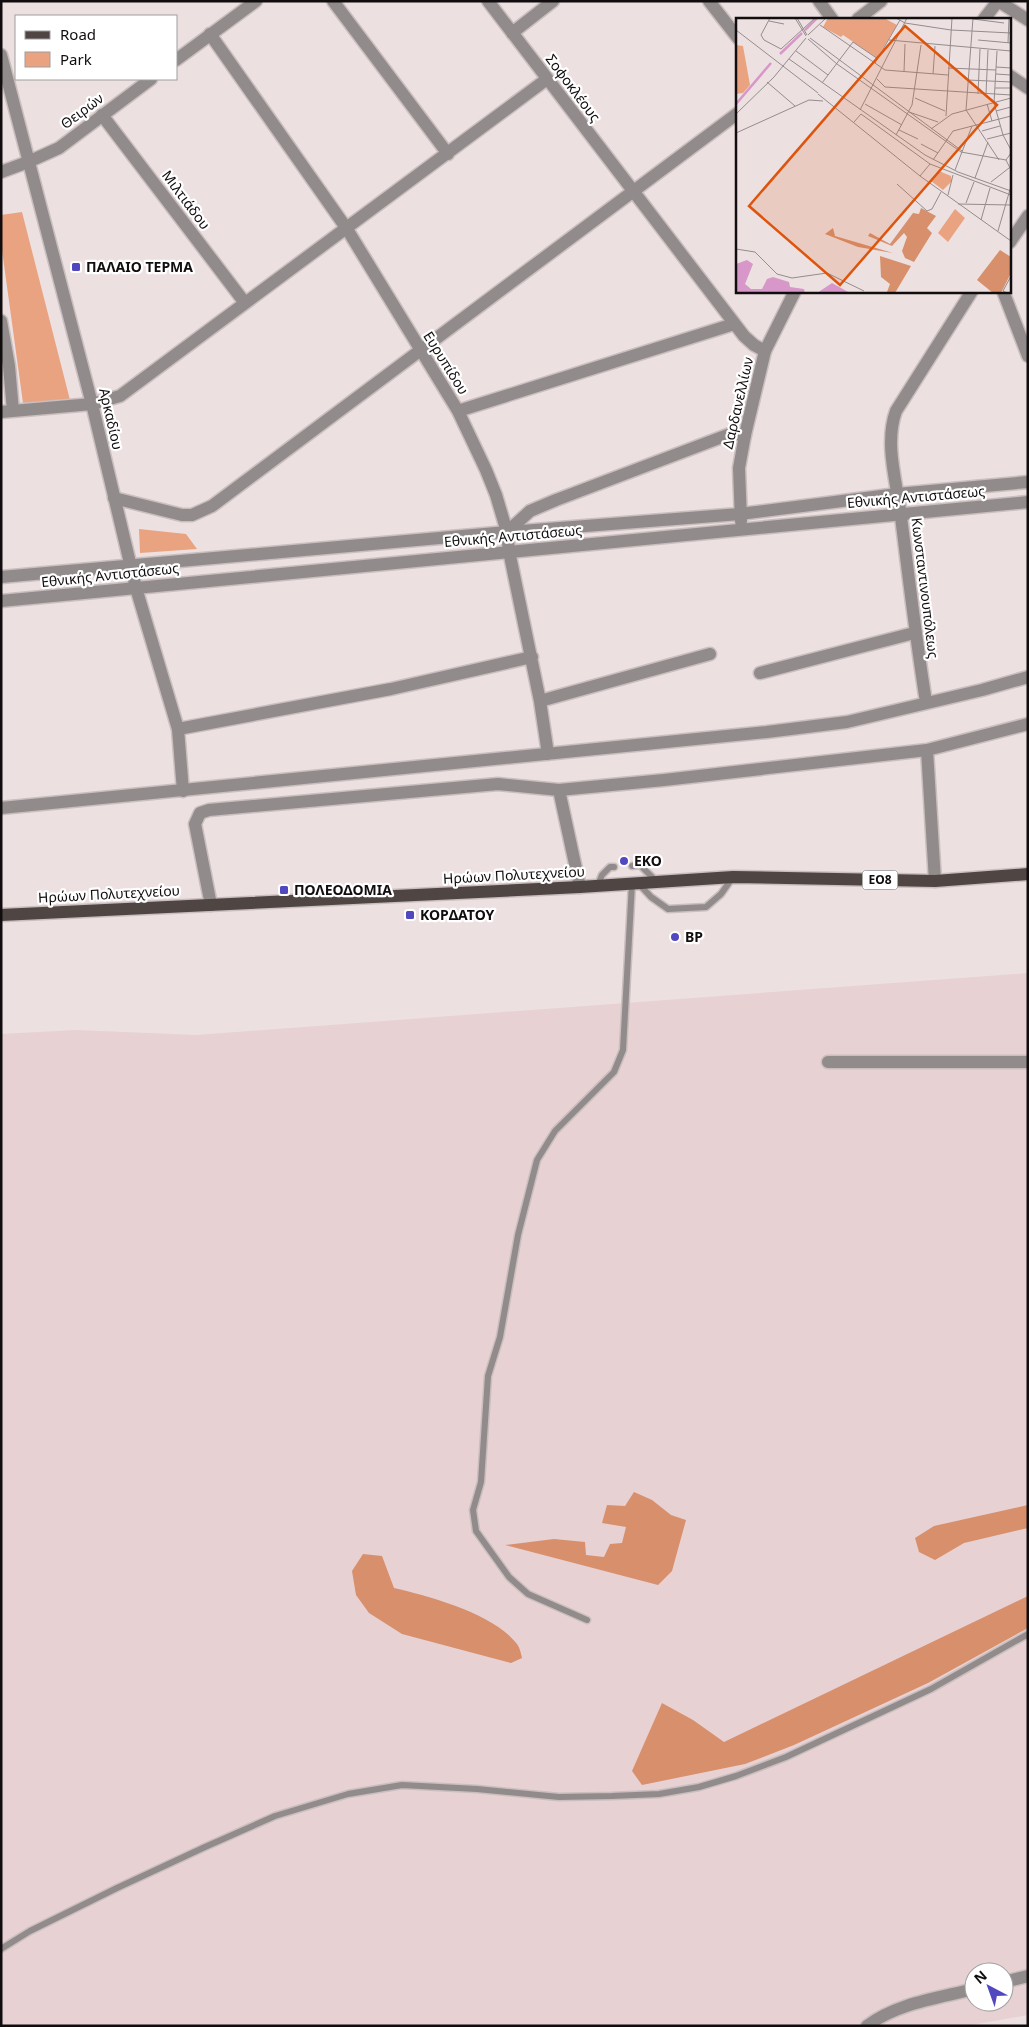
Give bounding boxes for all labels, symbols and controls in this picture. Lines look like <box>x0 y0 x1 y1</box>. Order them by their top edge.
legend <box>15 15 178 80</box>
inset map <box>736 18 1012 292</box>
text: Road <box>60 24 96 44</box>
text: Park <box>60 49 92 69</box>
street label: Σοφοκλέους <box>542 50 605 125</box>
street label: Θειρών <box>57 88 107 133</box>
street label: Μιλτιάδου <box>158 166 215 233</box>
place label: ΠΑΛΑΙΟ ΤΕΡΜΑ <box>86 257 193 276</box>
marker: ΠΑΛΑΙΟ ΤΕΡΜΑ <box>70 261 82 273</box>
street label: Ευρυπίδου <box>419 327 473 398</box>
street label: Δαρδανελλίων <box>718 355 757 451</box>
street label: Αρκαδίου <box>95 386 128 452</box>
street label: Εθνικής Αντιστάσεως <box>846 481 986 512</box>
street label: Κωνσταντινουπόλεως <box>907 516 944 660</box>
street label: Εθνικής Αντιστάσεως <box>443 520 583 551</box>
street label: Εθνικής Αντιστάσεως <box>40 558 180 591</box>
place label: EKO <box>634 851 662 870</box>
marker: EKO <box>618 855 630 867</box>
street label: Ηρώων Πολυτεχνείου <box>442 861 585 888</box>
road number: ΕΟ8 <box>862 870 898 890</box>
street label: Ηρώων Πολυτεχνείου <box>37 880 180 907</box>
place label: ΠΟΛΕΟΔΟΜΙΑ <box>294 880 392 899</box>
marker: ΠΟΛΕΟΔΟΜΙΑ <box>278 884 290 896</box>
place label: ΚΟΡΔΑΤΟΥ <box>420 905 495 924</box>
marker: ΚΟΡΔΑΤΟΥ <box>404 909 416 921</box>
place label: BP <box>685 927 703 946</box>
marker: BP <box>669 931 681 943</box>
north arrow <box>964 1962 1014 2012</box>
text: N <box>970 1966 991 1988</box>

